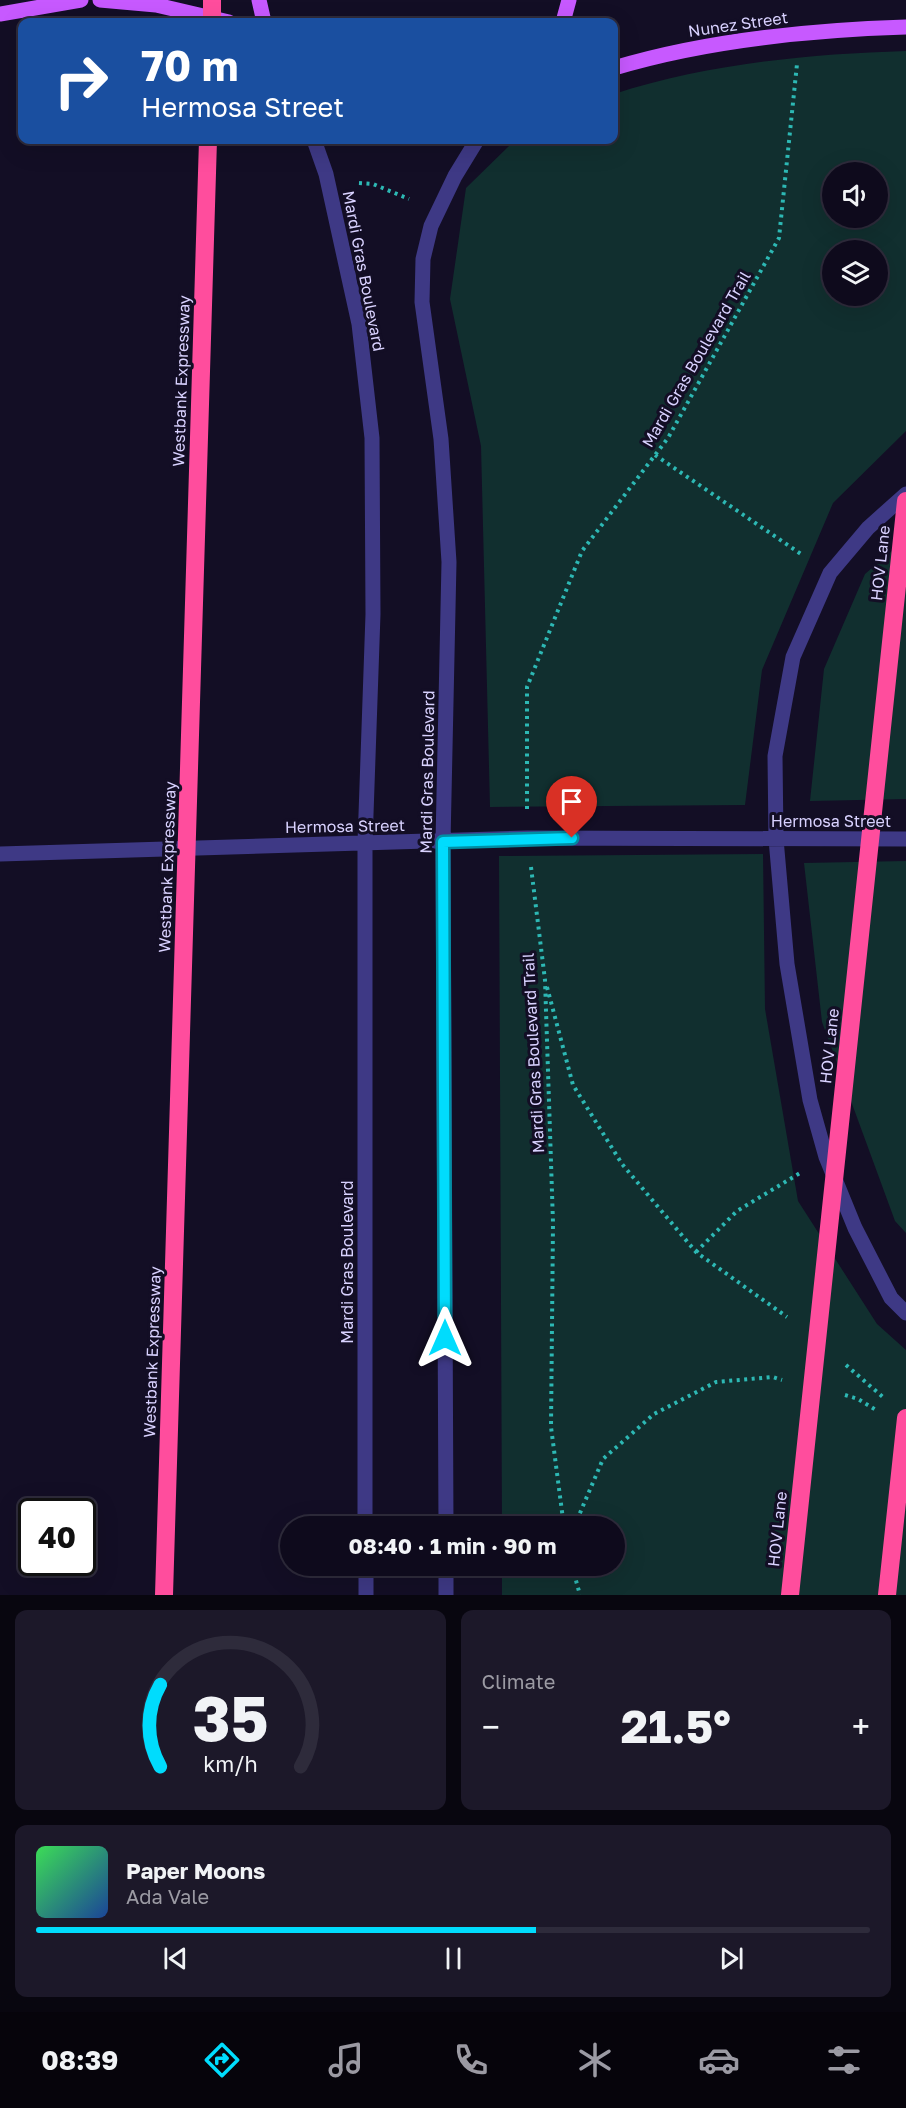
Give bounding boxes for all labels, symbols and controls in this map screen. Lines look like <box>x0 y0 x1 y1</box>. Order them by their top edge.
street label: Nunez Street <box>687 7 789 41</box>
text: 70 m <box>141 40 238 90</box>
icon: right <box>42 42 120 120</box>
text: Hermosa Street <box>141 91 344 123</box>
map controls <box>822 162 888 306</box>
button: sound <box>822 162 888 228</box>
street label: Mardi Gras Boulevard <box>339 189 389 353</box>
button: layers <box>822 240 888 306</box>
street label: Mardi Gras Boulevard Trail <box>637 267 755 451</box>
street label: Westbank Expressway <box>168 295 194 467</box>
street label: HOV Lane <box>866 524 894 602</box>
street label: Mardi Gras Boulevard <box>416 690 438 854</box>
pin <box>546 776 597 838</box>
street label: Westbank Expressway <box>154 781 180 953</box>
icon: arrive <box>555 785 588 818</box>
street label: Hermosa Street <box>771 811 891 831</box>
street label: Hermosa Street <box>285 815 405 837</box>
street label: Mardi Gras Boulevard Trail <box>518 952 548 1154</box>
street label: HOV Lane <box>815 1007 843 1085</box>
street label: Mardi Gras Boulevard <box>337 1180 357 1344</box>
street label: Westbank Expressway <box>139 1266 165 1438</box>
position arrow <box>413 1306 477 1370</box>
street label: HOV Lane <box>763 1490 791 1568</box>
speed limit sign: 40 <box>18 1498 96 1576</box>
text: 08:40 · 1 min · 90 m <box>349 1532 557 1559</box>
text: Climate <box>482 1669 555 1693</box>
text: 35 <box>192 1680 268 1755</box>
text: 21.5° <box>621 1699 731 1753</box>
text: − <box>482 1707 500 1746</box>
text: + <box>852 1707 870 1746</box>
text: km/h <box>203 1751 258 1777</box>
text: Paper Moons <box>126 1857 265 1884</box>
text: Ada Vale <box>126 1884 209 1908</box>
icon: previous <box>159 1942 192 1975</box>
icon: pause <box>437 1942 470 1975</box>
icon: next <box>715 1942 748 1975</box>
icon: directions <box>201 2039 243 2081</box>
icon: music <box>325 2039 367 2081</box>
icon: phone <box>450 2039 492 2081</box>
icon: climate <box>574 2039 616 2081</box>
icon: car <box>698 2039 740 2081</box>
icon: filters <box>823 2039 865 2081</box>
text: 08:39 <box>41 2044 118 2076</box>

